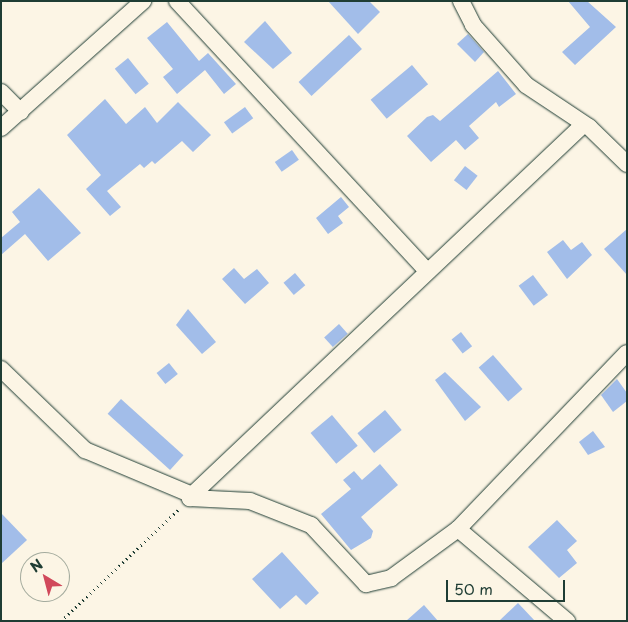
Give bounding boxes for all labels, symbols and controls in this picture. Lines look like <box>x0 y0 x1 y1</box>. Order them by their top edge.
north arrow <box>20 552 70 602</box>
text: N <box>26 554 47 577</box>
scale bar <box>448 570 567 602</box>
text: 50 m <box>454 577 493 600</box>

